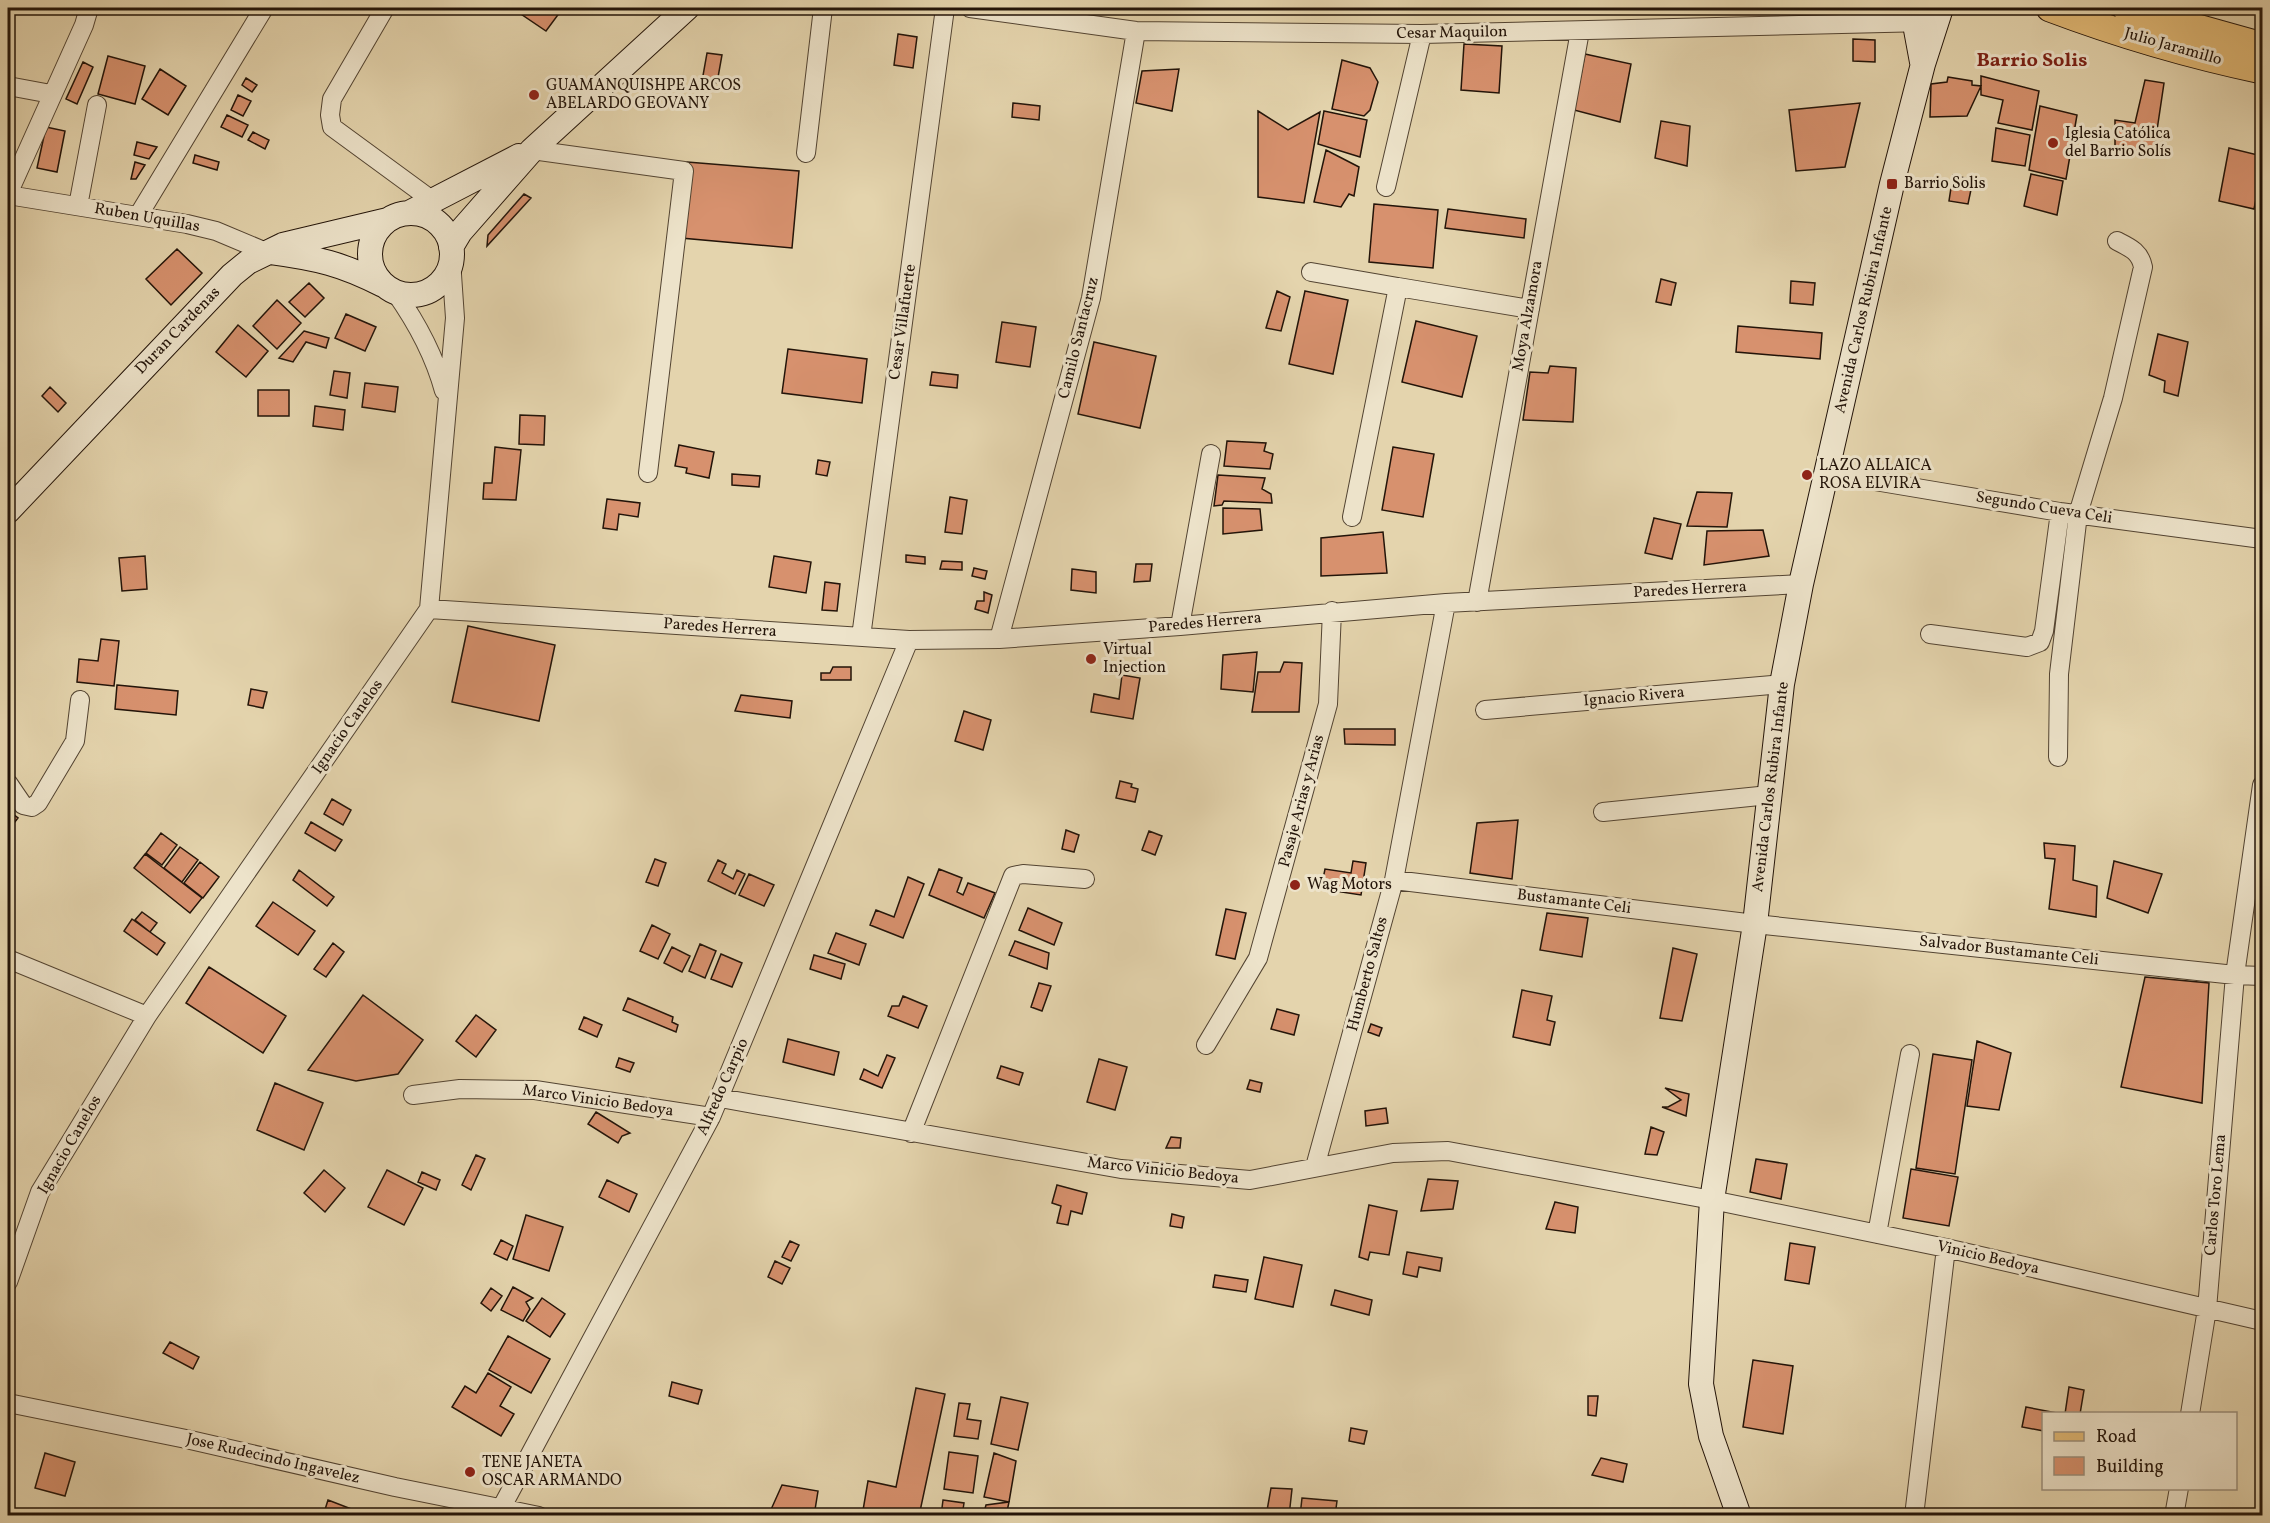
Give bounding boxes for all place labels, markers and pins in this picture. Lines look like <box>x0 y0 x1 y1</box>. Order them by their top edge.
place label: GUAMANQUISHPE ARCOS ABELARDO GEOVANY <box>546 75 741 115</box>
marker: GUAMANQUISHPE ARCOS ABELARDO GEOVANY <box>527 88 541 102</box>
place label: Iglesia Católica del Barrio Solís <box>2065 123 2171 163</box>
marker: Iglesia Católica del Barrio Solís <box>2046 136 2060 150</box>
place label: Barrio Solis <box>1904 173 1986 195</box>
marker: Barrio Solis <box>1885 177 1899 191</box>
place label: LAZO ALLAICA ROSA ELVIRA <box>1819 455 1932 495</box>
marker: LAZO ALLAICA ROSA ELVIRA <box>1800 468 1814 482</box>
place label: Virtual Injection <box>1103 639 1166 679</box>
marker: Virtual Injection <box>1084 652 1098 666</box>
place label: Wag Motors <box>1307 874 1392 896</box>
marker: Wag Motors <box>1288 878 1302 892</box>
place label: TENE JANETA OSCAR ARMANDO <box>482 1452 622 1492</box>
marker: TENE JANETA OSCAR ARMANDO <box>463 1465 477 1479</box>

